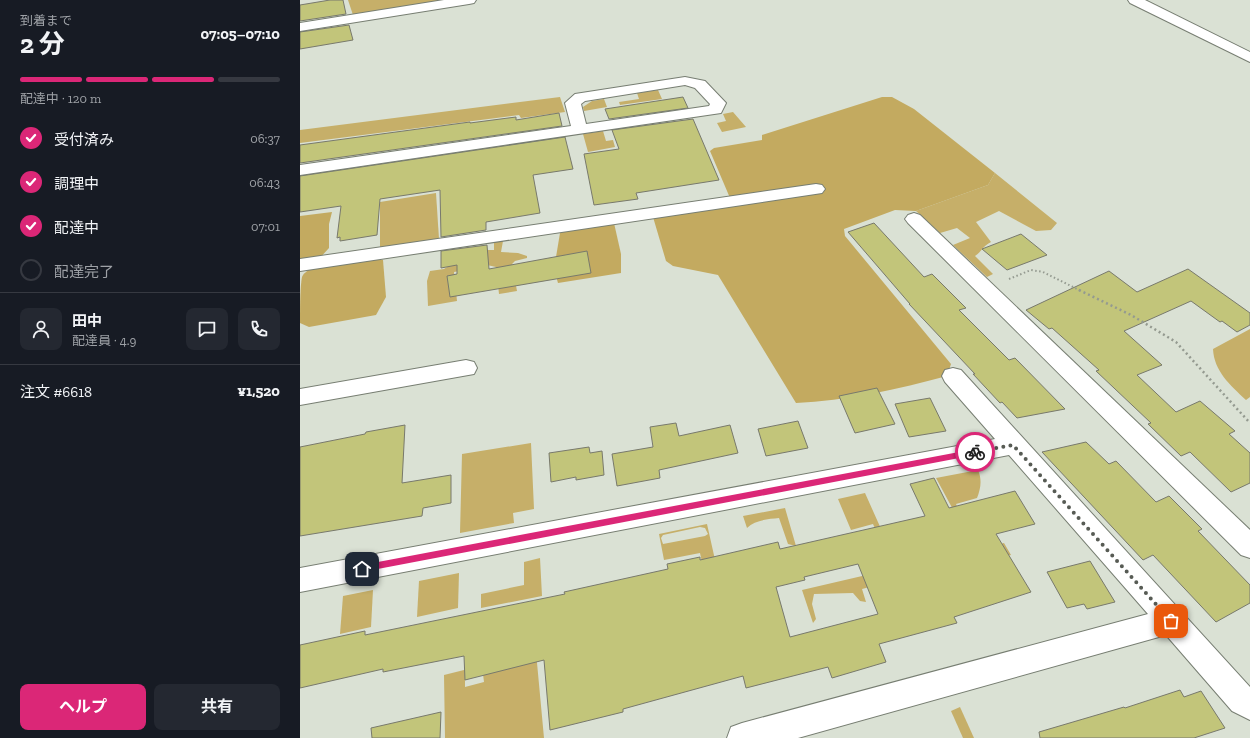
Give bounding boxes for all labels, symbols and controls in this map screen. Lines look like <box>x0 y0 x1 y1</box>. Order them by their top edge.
text: 到着まで <box>20 13 72 28</box>
text: 07:05–07:10 <box>200 25 280 43</box>
text: 2 分 <box>20 28 65 60</box>
text: 配達中 · 120 m <box>20 91 101 106</box>
icon: check <box>20 127 42 149</box>
text: 受付済み <box>54 131 114 149</box>
text: 06:37 <box>250 131 280 146</box>
icon: check <box>20 171 42 193</box>
text: 調理中 <box>54 175 99 193</box>
text: 06:43 <box>249 175 280 190</box>
icon: check <box>20 215 42 237</box>
text: 配達中 <box>54 219 99 237</box>
text: 07:01 <box>251 219 280 234</box>
text: 配達完了 <box>54 263 114 281</box>
button: person <box>20 308 62 350</box>
button: chat <box>186 308 228 350</box>
button: phone <box>238 308 280 350</box>
text: 田中 <box>72 312 102 330</box>
text: 配達員 · 4.9 <box>72 333 136 348</box>
text: ¥1,520 <box>237 382 280 400</box>
text: 注文 #6618 <box>20 383 92 401</box>
courier <box>955 432 995 472</box>
icon: bike <box>964 441 986 463</box>
pin <box>345 552 379 586</box>
icon: home <box>351 558 373 580</box>
pin <box>1154 604 1188 638</box>
icon: bag <box>1160 610 1182 632</box>
button: ヘルプ <box>20 684 146 730</box>
button: 共有 <box>154 684 280 730</box>

